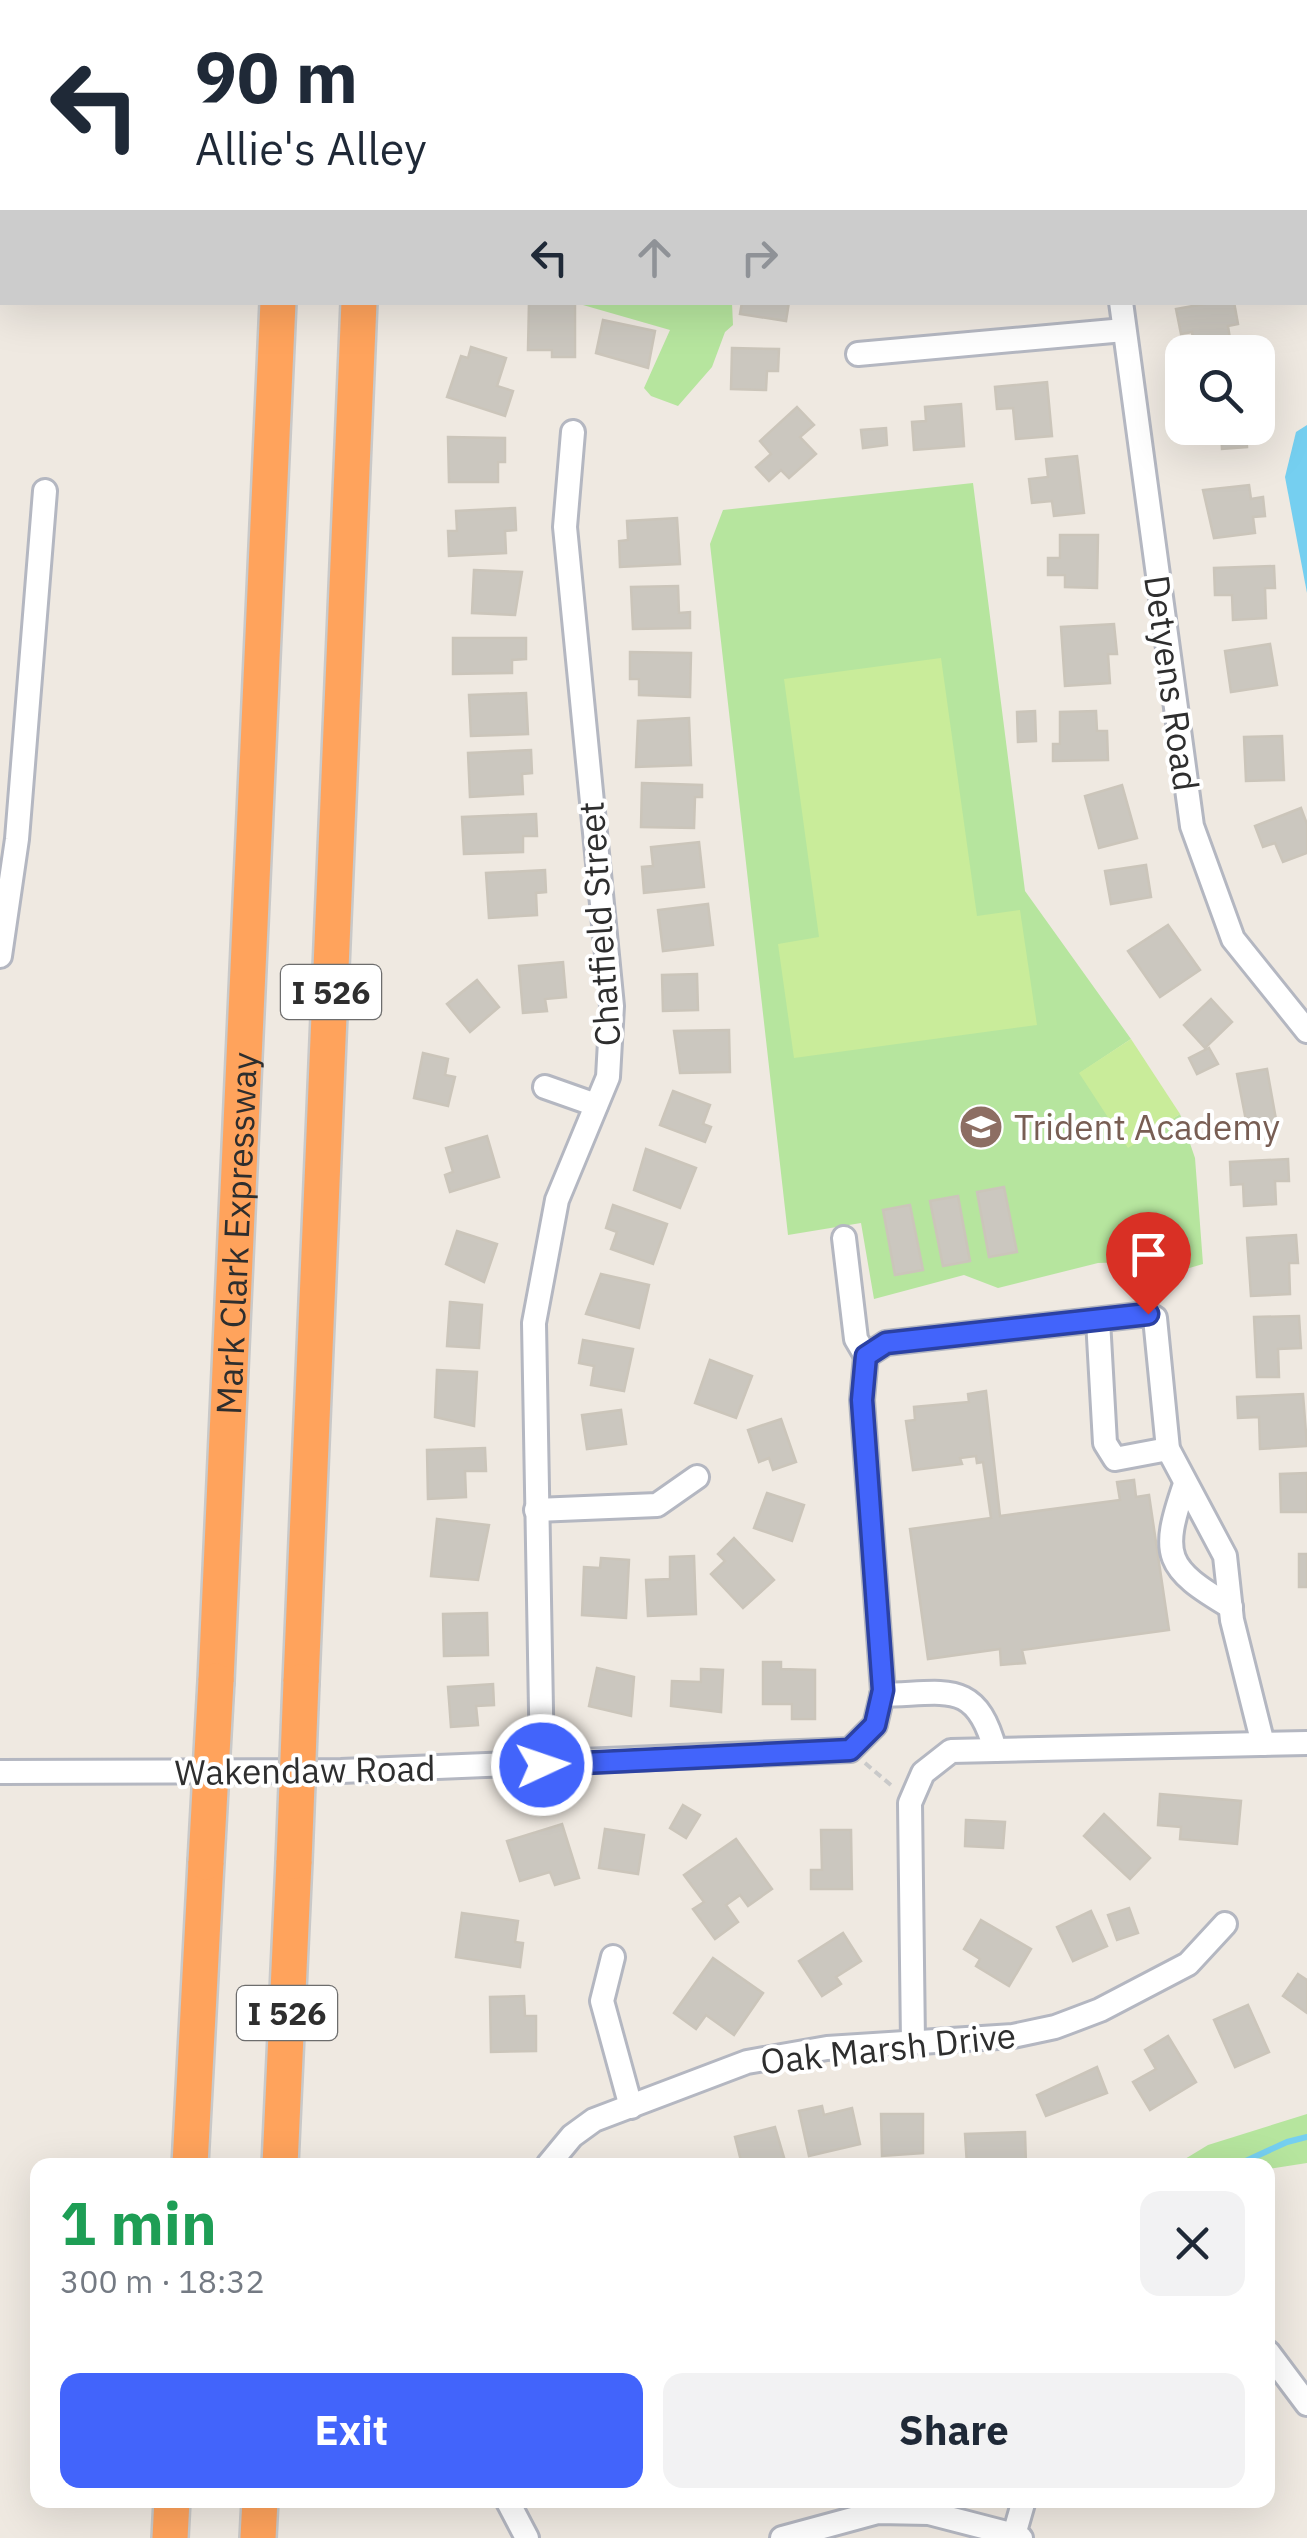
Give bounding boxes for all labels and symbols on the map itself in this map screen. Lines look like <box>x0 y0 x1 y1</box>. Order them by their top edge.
street label: Detyens Road <box>1134 572 1210 794</box>
street label: Chatfield Street <box>567 800 631 1048</box>
road number: I 526 <box>281 965 381 1019</box>
street label: Mark Clark Expressway <box>205 1051 267 1416</box>
school or university icon: Trident Academy <box>958 1104 1004 1150</box>
place label: Trident Academy <box>1014 1104 1280 1150</box>
pin <box>1106 1212 1191 1315</box>
position arrow <box>490 1713 594 1817</box>
street label: Wakendaw Road <box>174 1745 436 1795</box>
road number: I 526 <box>237 1986 337 2040</box>
street label: Oak Marsh Drive <box>758 2012 1018 2084</box>

